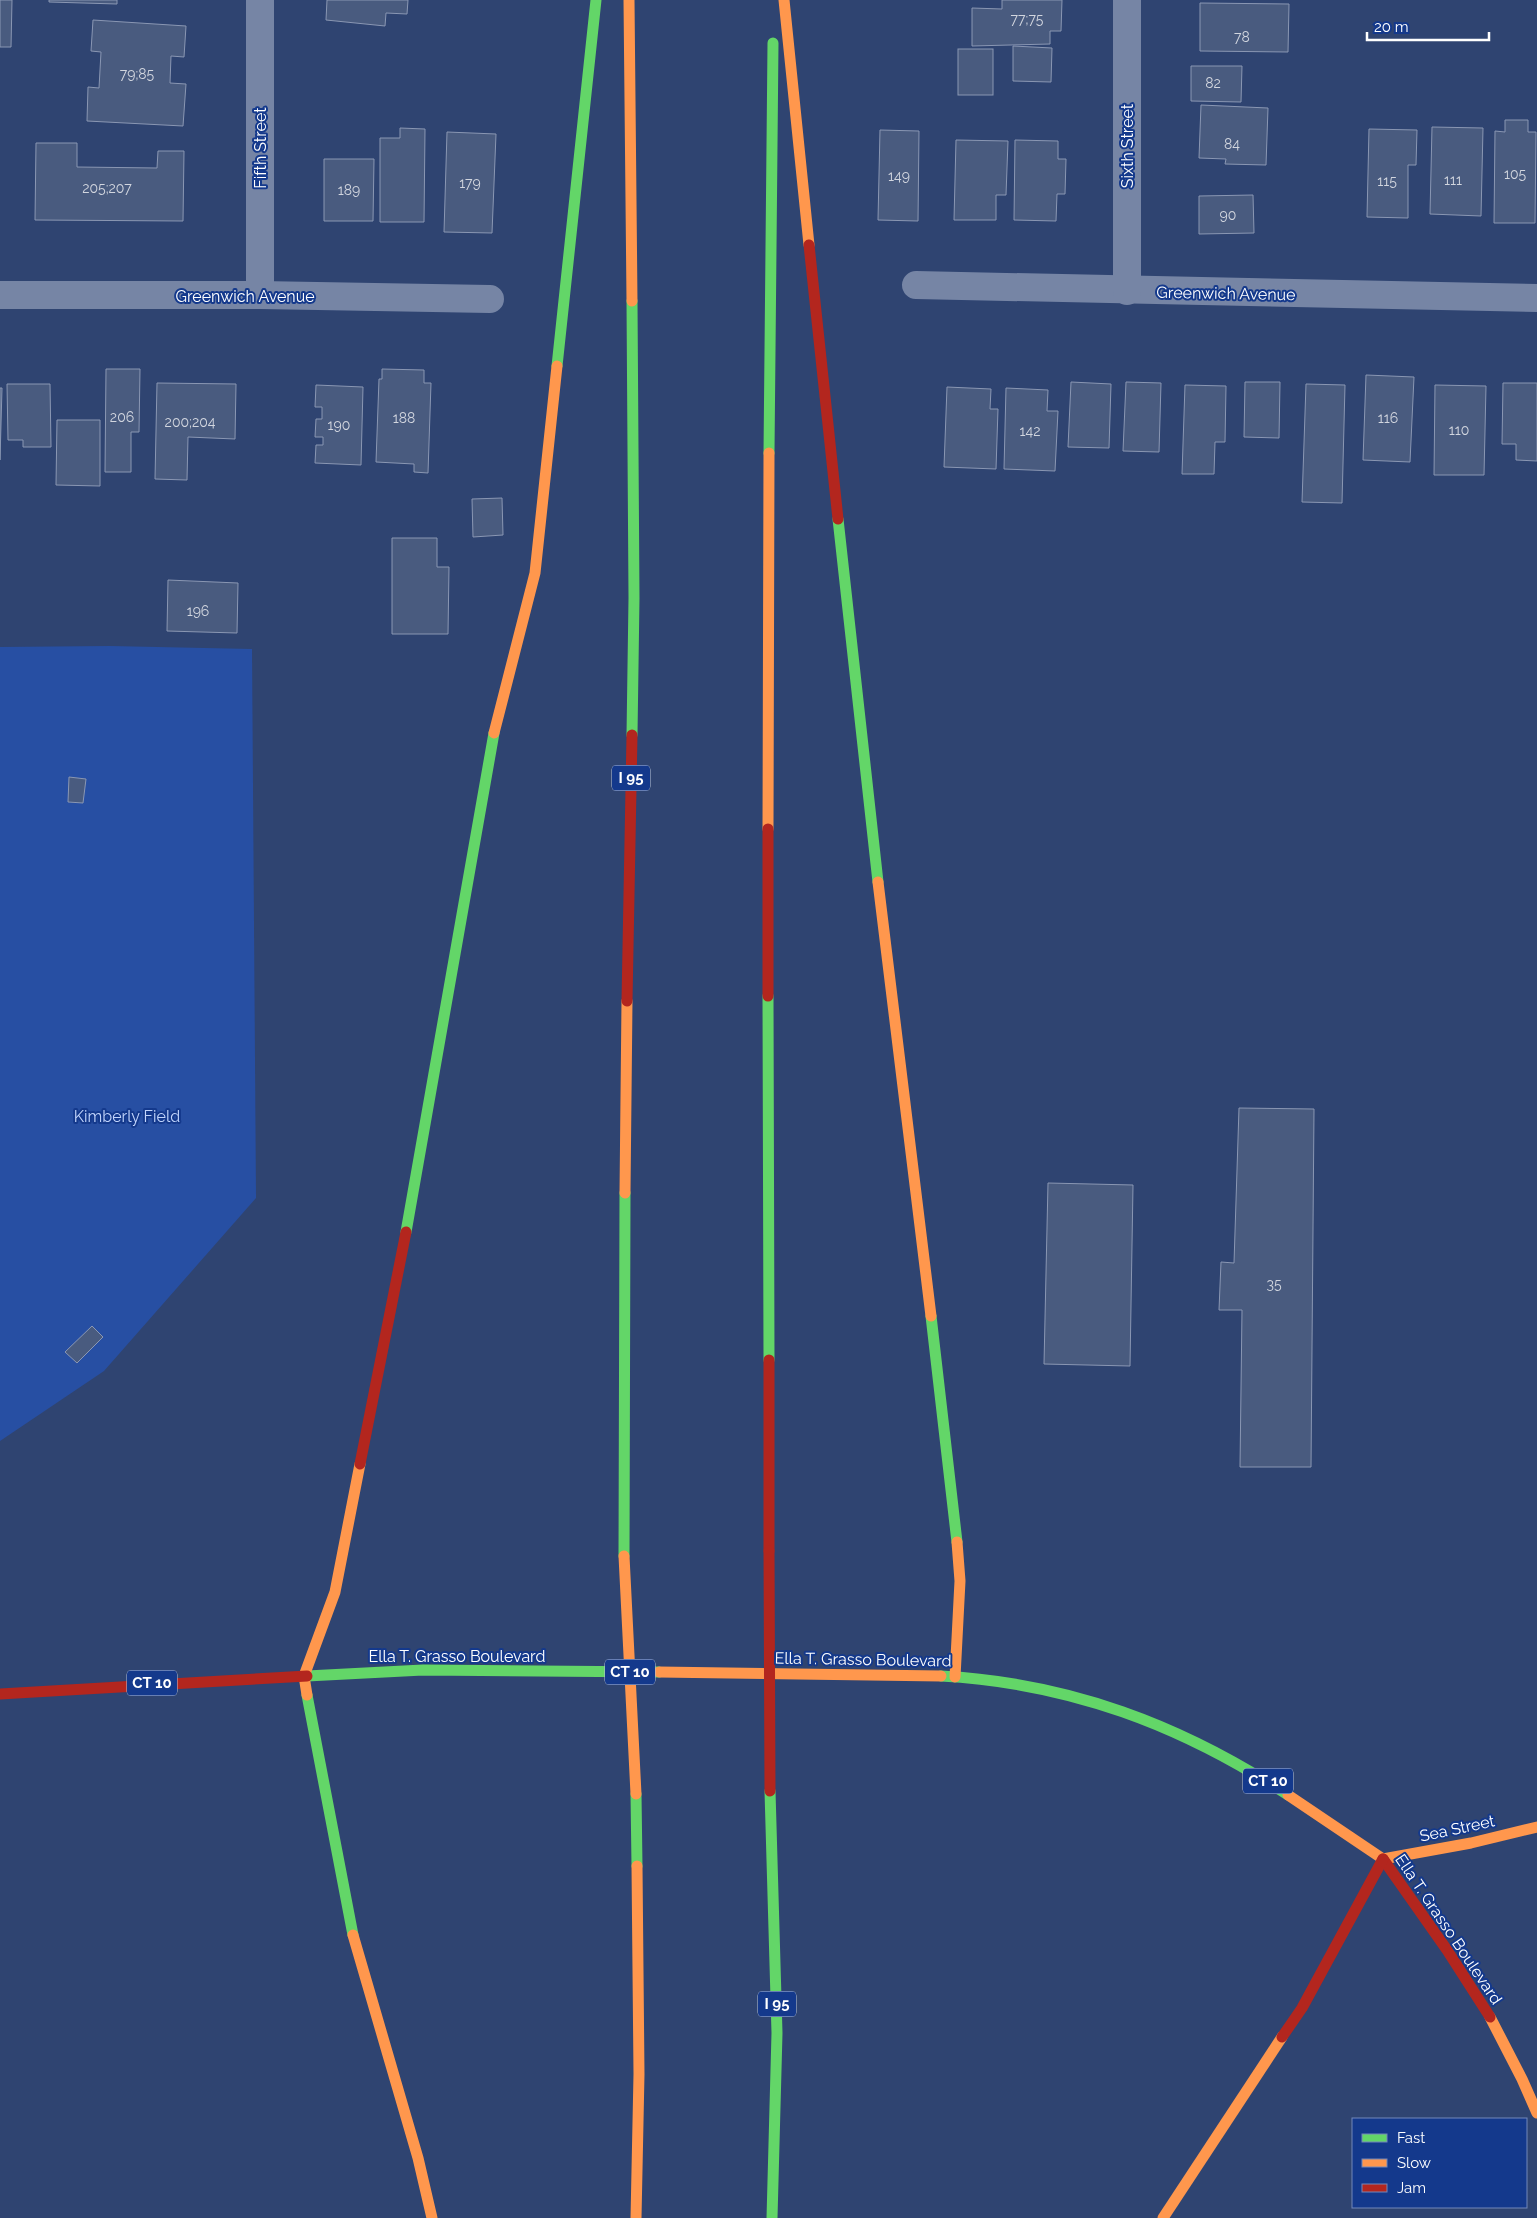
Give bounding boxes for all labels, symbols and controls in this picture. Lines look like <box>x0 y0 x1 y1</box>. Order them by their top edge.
scale bar <box>1367 10 1490 42</box>
house number: 77;75 <box>1011 11 1044 27</box>
text: 20 m <box>1374 18 1409 36</box>
house number: 78 <box>1234 29 1250 45</box>
house number: 79;85 <box>120 66 155 82</box>
house number: 82 <box>1205 75 1221 91</box>
street label: Sixth Street <box>1118 103 1137 188</box>
street label: Fifth Street <box>251 107 270 189</box>
house number: 84 <box>1224 136 1240 152</box>
house number: 105 <box>1504 166 1526 182</box>
house number: 149 <box>888 168 910 184</box>
house number: 111 <box>1444 172 1462 188</box>
house number: 115 <box>1377 173 1397 189</box>
house number: 179 <box>459 175 481 191</box>
house number: 205;207 <box>82 180 132 196</box>
house number: 189 <box>338 182 360 198</box>
house number: 90 <box>1220 207 1236 223</box>
street label: Greenwich Avenue <box>1156 283 1296 304</box>
street label: Greenwich Avenue <box>175 287 315 306</box>
house number: 206 <box>110 409 134 425</box>
house number: 188 <box>393 410 415 426</box>
house number: 116 <box>1378 410 1398 426</box>
house number: 200;204 <box>165 414 216 430</box>
house number: 190 <box>328 417 350 433</box>
house number: 110 <box>1449 422 1469 438</box>
house number: 142 <box>1020 423 1040 439</box>
house number: 196 <box>187 603 209 619</box>
road number: I 95 <box>612 766 650 790</box>
park label: Kimberly Field <box>74 1107 180 1126</box>
house number: 35 <box>1266 1276 1282 1292</box>
street label: Ella T. Grasso Boulevard <box>369 1647 546 1666</box>
street label: Ella T. Grasso Boulevard <box>774 1648 952 1671</box>
road number: CT 10 <box>605 1660 655 1684</box>
road number: CT 10 <box>127 1670 177 1696</box>
road number: CT 10 <box>1243 1768 1293 1794</box>
street label: Sea Street <box>1418 1811 1497 1846</box>
street label: Ella T. Grasso Boulevard <box>1391 1851 1506 2008</box>
road number: I 95 <box>758 1992 796 2016</box>
legend <box>1352 2118 1527 2208</box>
text: Fast <box>1397 2129 1425 2147</box>
text: Slow <box>1397 2154 1431 2172</box>
text: Jam <box>1397 2179 1426 2197</box>

